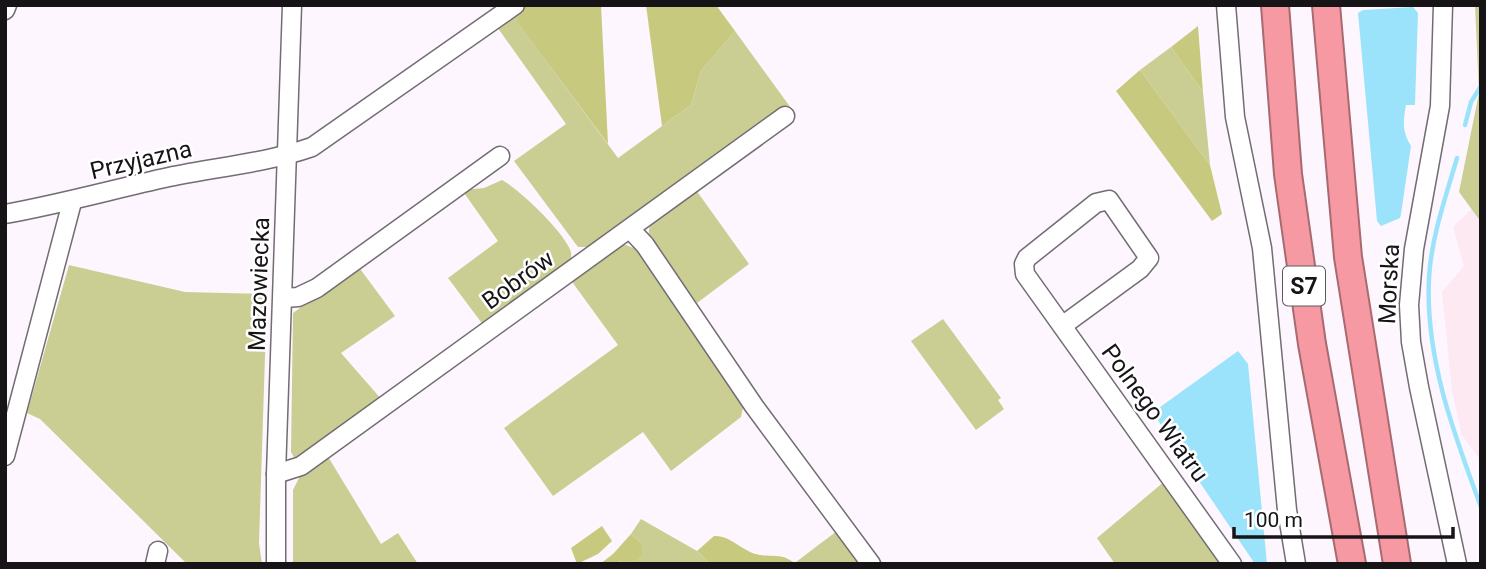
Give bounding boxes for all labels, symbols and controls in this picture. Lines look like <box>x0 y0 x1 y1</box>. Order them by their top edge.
street label: Przyjazna <box>87 135 195 185</box>
street label: Mazowiecka <box>243 217 275 351</box>
street label: Morska <box>1373 243 1405 325</box>
street label: Bobrów <box>477 245 559 315</box>
road number: S7 <box>1283 266 1325 306</box>
street label: Polnego Wiatru <box>1096 339 1214 487</box>
scale bar <box>1234 496 1453 540</box>
text: 100 m <box>1244 508 1303 532</box>

